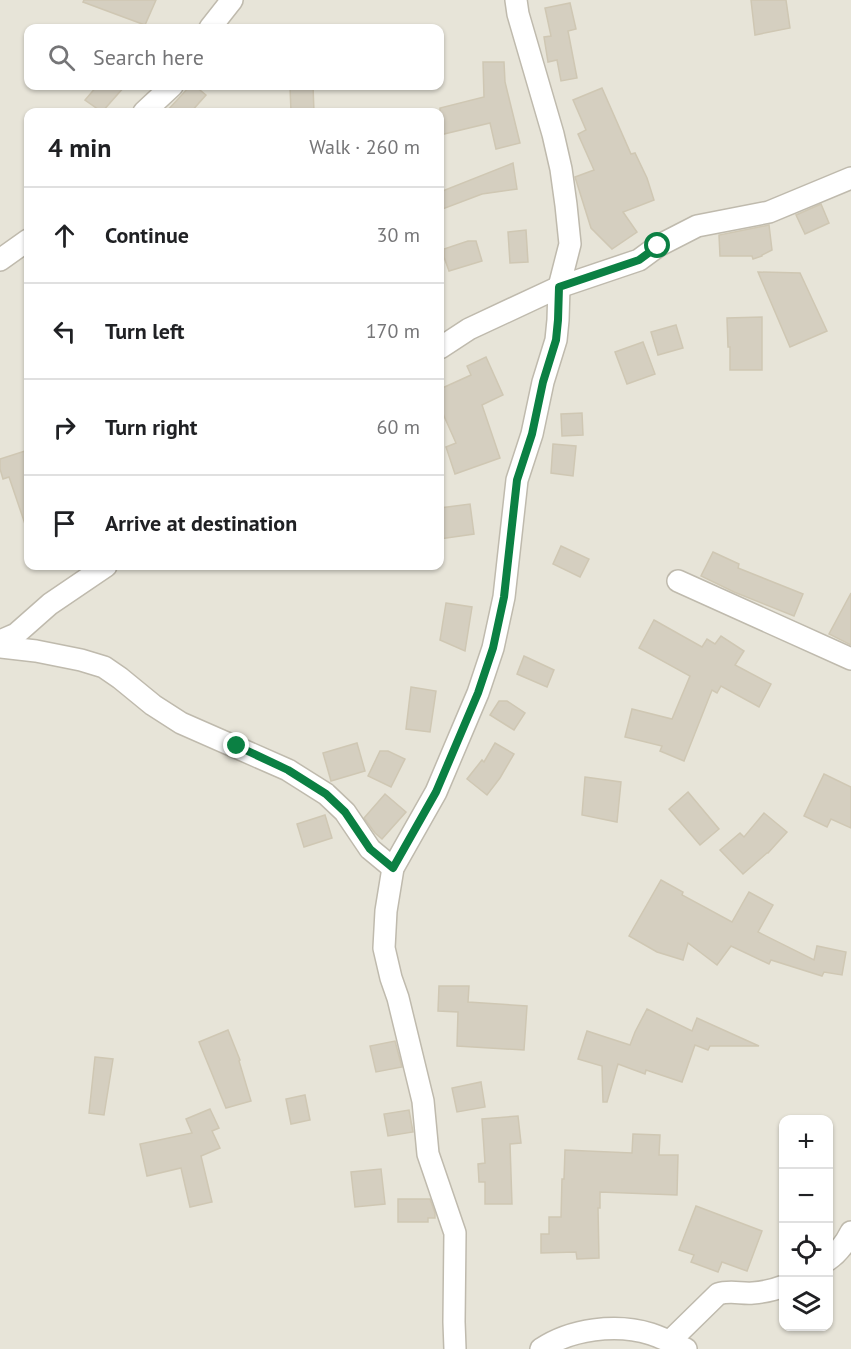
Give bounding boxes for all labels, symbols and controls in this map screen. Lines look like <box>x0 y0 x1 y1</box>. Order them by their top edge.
search box <box>24 24 444 90</box>
icon: search <box>45 41 78 74</box>
text: Search here <box>93 43 204 71</box>
text: 4 min <box>48 131 111 164</box>
text: Walk · 260 m <box>309 134 420 160</box>
icon: ahead <box>48 219 81 252</box>
text: Continue <box>105 221 189 249</box>
text: 30 m <box>377 222 420 248</box>
route start <box>644 232 670 258</box>
icon: left <box>48 315 81 348</box>
text: Turn left <box>105 317 185 345</box>
text: 170 m <box>366 318 420 344</box>
icon: right <box>48 411 81 444</box>
text: Turn right <box>105 413 197 441</box>
text: 60 m <box>377 414 420 440</box>
icon: arrive <box>48 507 81 540</box>
text: Arrive at destination <box>105 509 297 537</box>
route end <box>223 732 249 758</box>
map controls <box>779 1115 833 1331</box>
button: + <box>779 1115 833 1169</box>
button: − <box>779 1169 833 1223</box>
button: locate <box>779 1223 833 1277</box>
button: layers <box>779 1277 833 1331</box>

